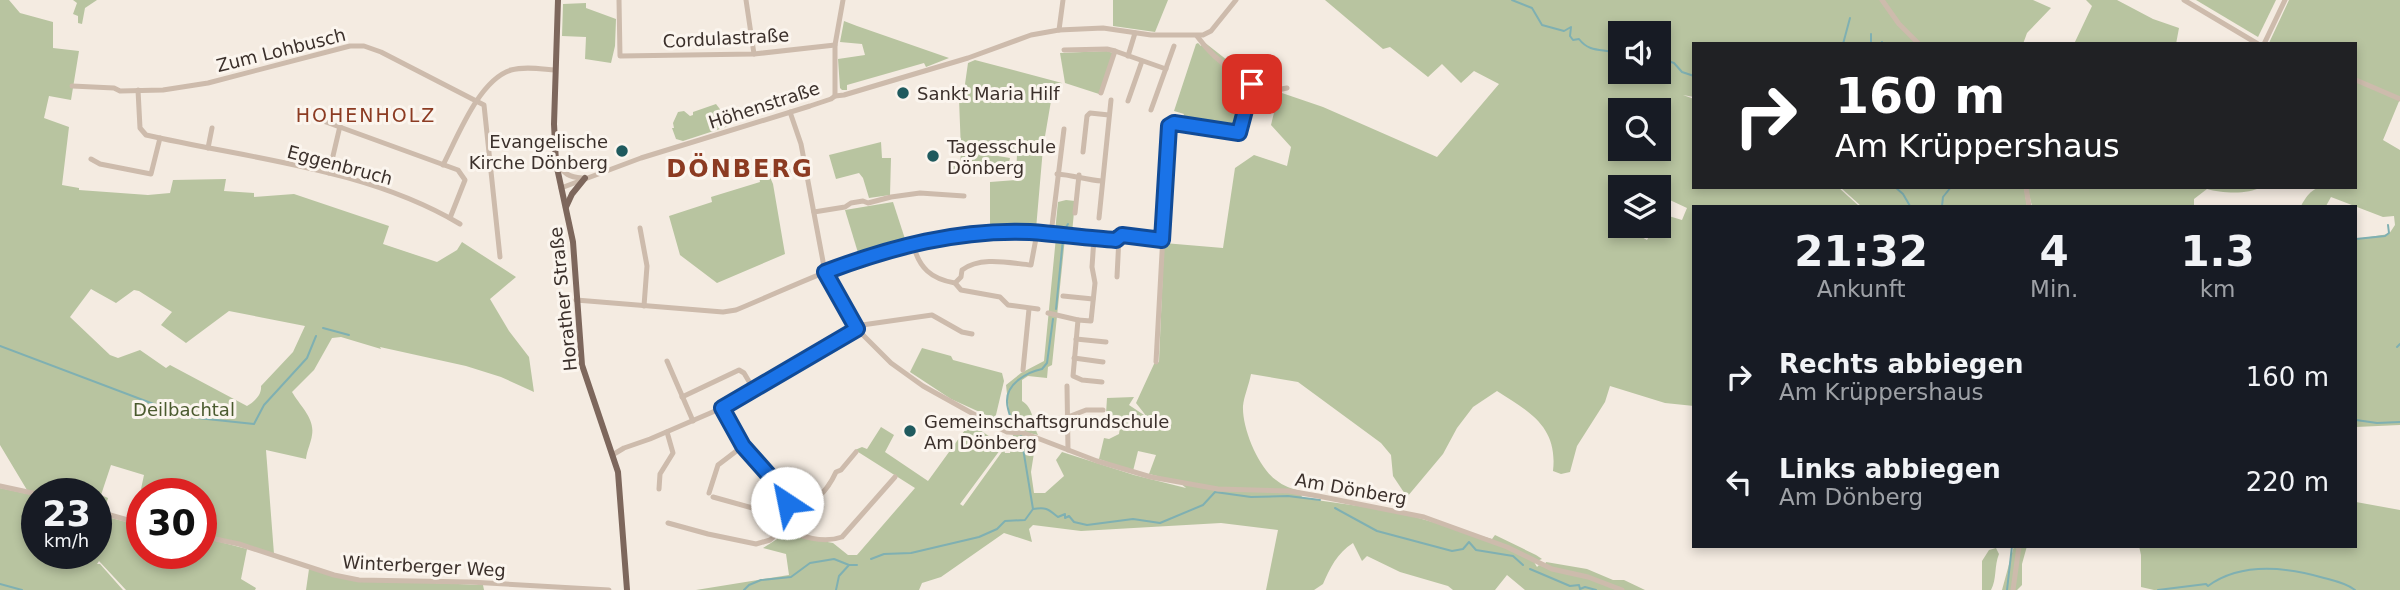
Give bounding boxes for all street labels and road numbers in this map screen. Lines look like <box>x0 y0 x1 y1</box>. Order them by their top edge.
street label: Zum Lohbusch <box>214 24 348 76</box>
street label: Cordulastraße <box>662 24 790 52</box>
street label: Höhenstraße <box>706 77 822 133</box>
street label: Eggenbruch <box>285 141 395 189</box>
street label: Horather Straße <box>545 226 581 372</box>
street label: Am Dönberg <box>1294 469 1408 509</box>
street label: Winterberger Weg <box>342 551 506 581</box>

